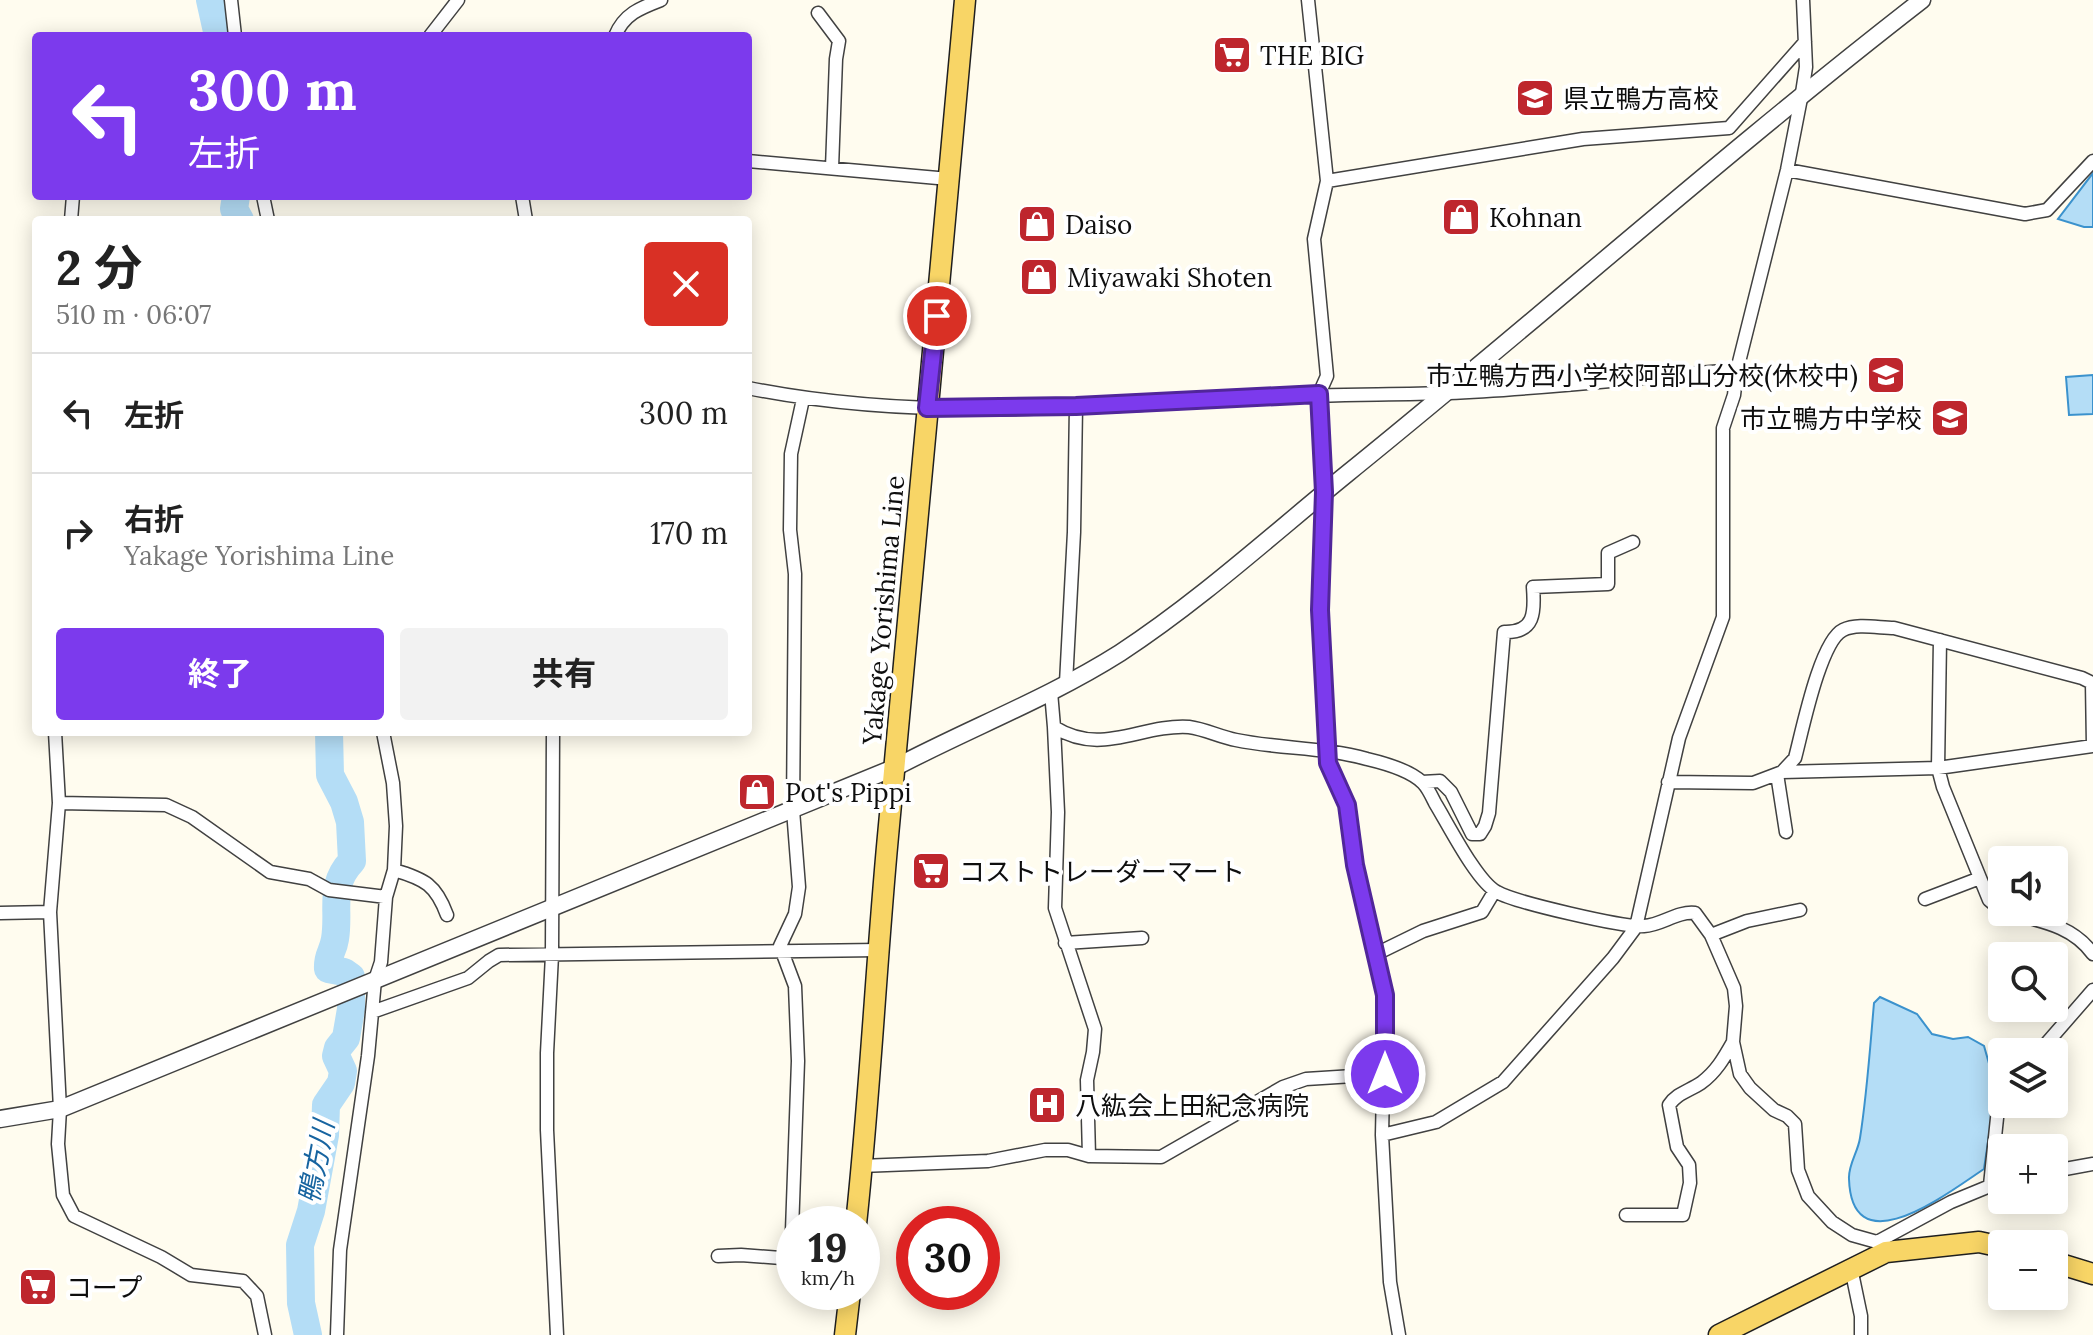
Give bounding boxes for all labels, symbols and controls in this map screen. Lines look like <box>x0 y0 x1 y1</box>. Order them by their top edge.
supermarket icon: THE BIG <box>1211 34 1253 76</box>
place label: THE BIG <box>1260 39 1364 72</box>
text: 300 m <box>188 54 357 125</box>
icon: left <box>56 64 160 168</box>
school or university icon: 県立鴨方高校 <box>1514 77 1556 119</box>
place label: 県立鴨方高校 <box>1563 82 1719 115</box>
text: 左折 <box>188 130 260 176</box>
shop icon: Kohnan <box>1440 196 1482 238</box>
place label: Kohnan <box>1489 201 1582 234</box>
shop icon: Daiso <box>1016 203 1058 245</box>
place label: Daiso <box>1065 208 1132 241</box>
text: 2 分 <box>56 237 142 298</box>
button: close <box>644 242 728 326</box>
shop icon: Miyawaki Shoten <box>1018 256 1060 298</box>
place label: Miyawaki Shoten <box>1067 261 1272 294</box>
pin <box>903 282 971 350</box>
icon: arrive <box>915 294 959 338</box>
text: 510 m · 06:07 <box>56 298 211 331</box>
school or university icon: 市立鴨方西小学校阿部山分校(休校中) <box>1865 354 1907 396</box>
place label: 市立鴨方西小学校阿部山分校(休校中) <box>1426 359 1858 393</box>
icon: left <box>56 391 100 435</box>
text: 300 m <box>639 394 728 432</box>
text: 左折 <box>124 396 184 434</box>
school or university icon: 市立鴨方中学校 <box>1929 397 1971 439</box>
place label: 市立鴨方中学校 <box>1740 402 1922 435</box>
street label: Yakage Yorishima Line <box>855 474 911 747</box>
text: 右折 <box>124 500 184 538</box>
icon: right <box>56 511 100 555</box>
text: 170 m <box>650 514 728 552</box>
text: Yakage Yorishima Line <box>124 539 394 572</box>
button: 終了 <box>56 628 384 720</box>
button: 共有 <box>400 628 728 720</box>
shop icon: Pot's Pippi <box>736 771 778 813</box>
place label: Pot's Pippi <box>785 776 911 809</box>
map controls <box>1988 846 2068 1310</box>
button: sound <box>1988 846 2068 926</box>
supermarket icon: コストトレーダーマート <box>910 850 952 892</box>
place label: コストトレーダーマート <box>959 855 1245 888</box>
button: search <box>1988 942 2068 1022</box>
position arrow <box>1343 1032 1427 1116</box>
button: layers <box>1988 1038 2068 1118</box>
hospital icon: 八紘会上田紀念病院 <box>1026 1084 1068 1126</box>
place label: 八紘会上田紀念病院 <box>1075 1089 1309 1122</box>
water label: 鴨方川 <box>290 1114 342 1207</box>
button: + <box>1988 1134 2068 1214</box>
speed limit sign: 30 <box>896 1206 1000 1310</box>
text: 19 <box>808 1222 848 1273</box>
button: − <box>1988 1230 2068 1310</box>
text: km/h <box>801 1265 855 1290</box>
supermarket icon: コープ <box>17 1266 59 1308</box>
place label: コープ <box>66 1271 142 1304</box>

